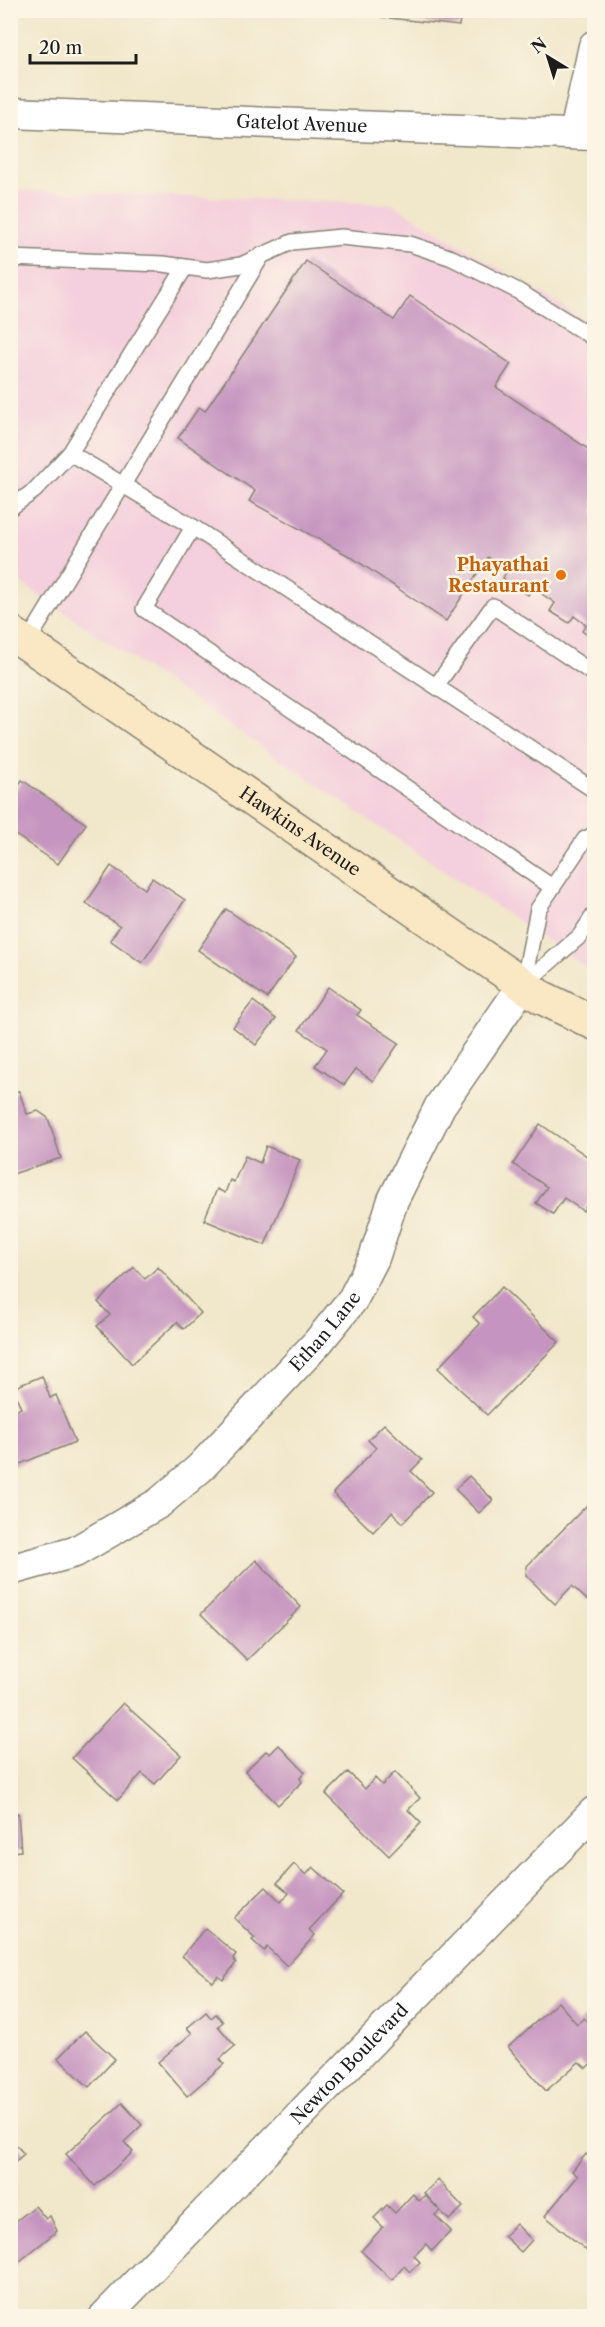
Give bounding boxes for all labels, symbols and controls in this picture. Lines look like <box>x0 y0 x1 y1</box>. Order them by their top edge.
scale bar <box>30 27 136 65</box>
north arrow <box>518 27 578 87</box>
text: N <box>527 33 550 57</box>
text: 20 m <box>39 37 83 59</box>
street label: Gatelot Avenue <box>236 111 368 137</box>
place label: Phayathai Restaurant <box>448 554 550 597</box>
marker: Phayathai Restaurant <box>554 568 568 582</box>
street label: Hawkins Avenue <box>235 782 365 881</box>
street label: Ethan Lane <box>285 1288 366 1376</box>
street label: Newton Boulevard <box>286 1999 413 2129</box>

